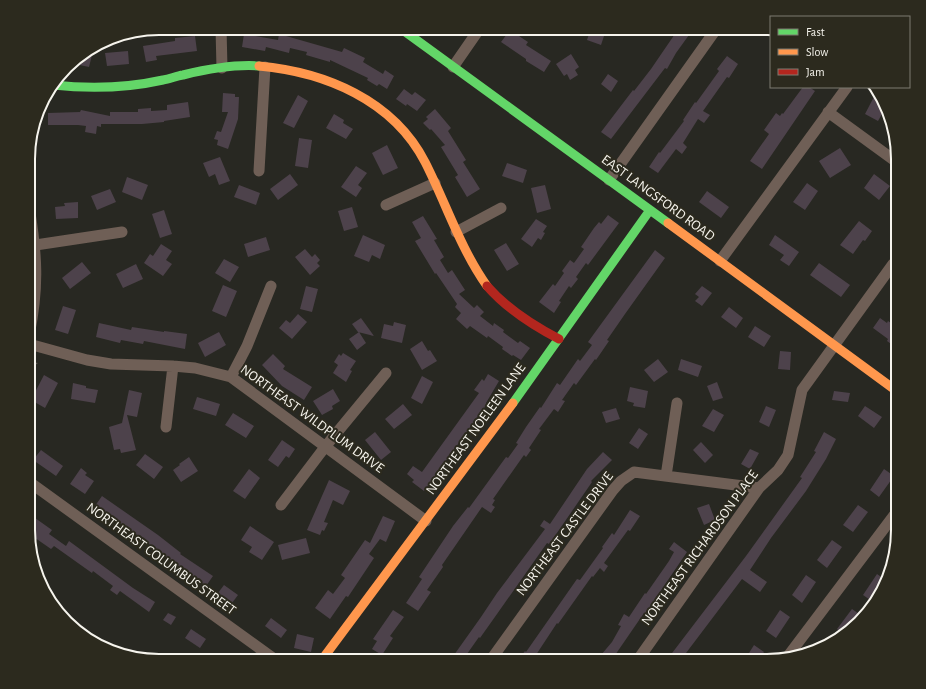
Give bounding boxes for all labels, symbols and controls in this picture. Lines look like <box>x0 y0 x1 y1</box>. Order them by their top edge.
legend <box>770 16 910 88</box>
text: Fast <box>806 26 825 38</box>
text: Slow <box>806 46 828 58</box>
text: Jam <box>806 66 825 78</box>
street label: EAST LANGSFORD ROAD <box>599 152 717 244</box>
street label: NORTHEAST NOELEEN LANE <box>424 361 528 497</box>
street label: NORTHEAST WILDPLUM DRIVE <box>238 362 387 476</box>
street label: NORTHEAST RICHARDSON PLACE <box>639 468 761 628</box>
street label: NORTHEAST CASTLE DRIVE <box>514 469 616 598</box>
street label: NORTHEAST COLUMBUS STREET <box>84 500 238 618</box>

